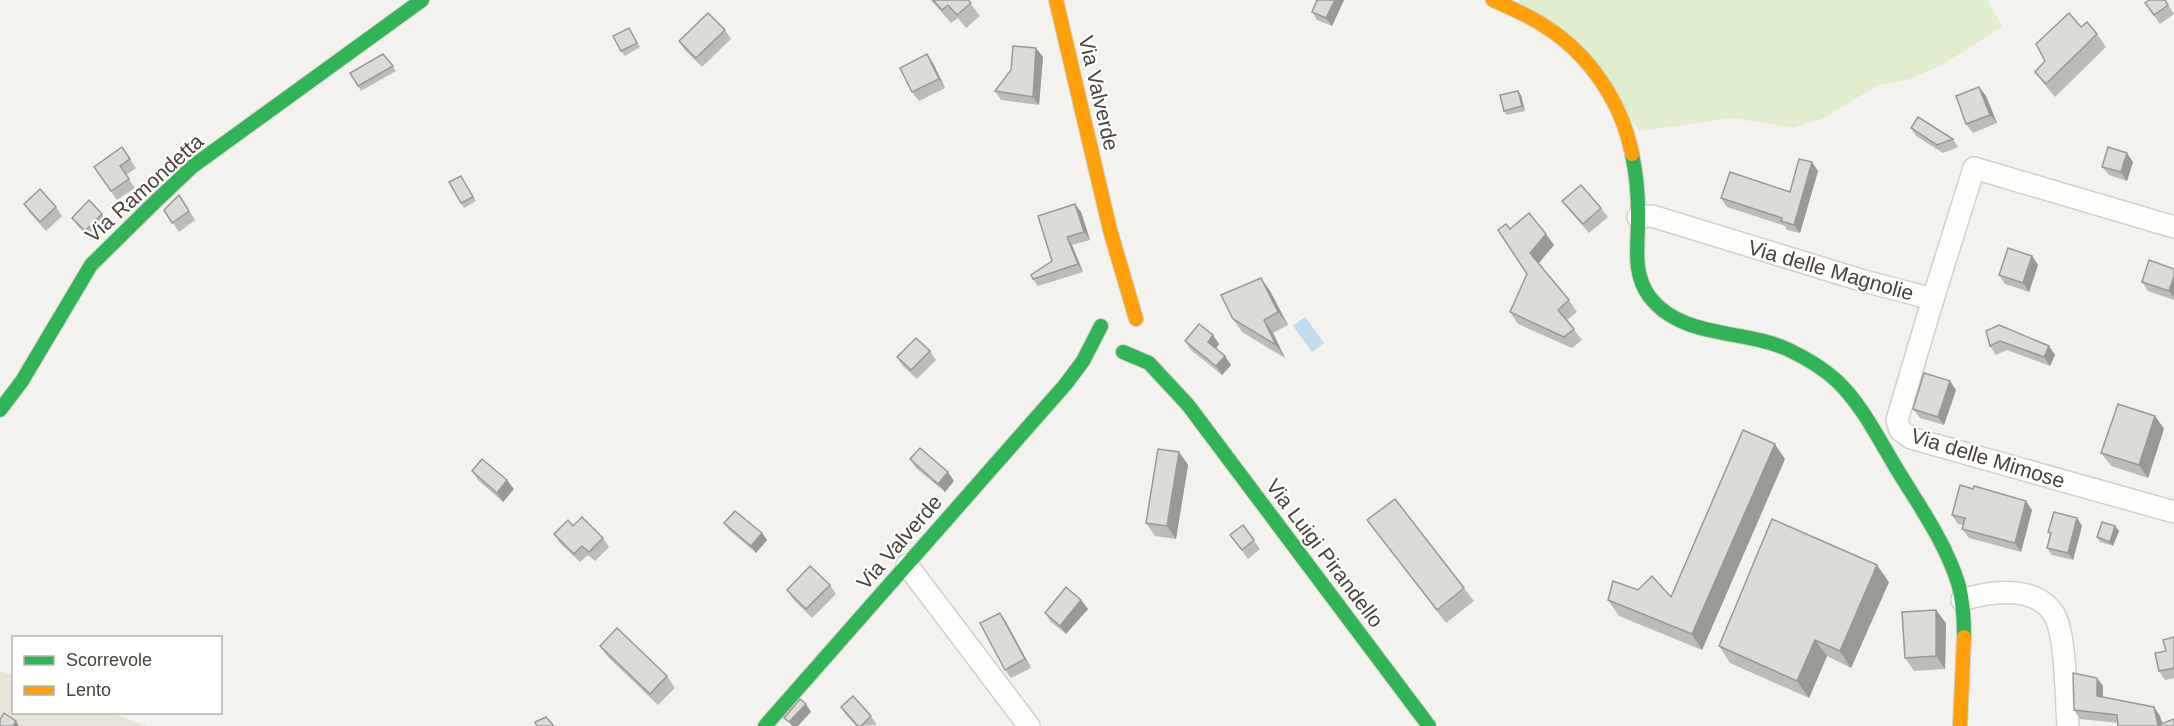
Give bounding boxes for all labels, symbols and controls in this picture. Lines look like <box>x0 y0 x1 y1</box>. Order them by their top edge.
street label: Via Valverde <box>1075 33 1123 153</box>
street label: Via Ramondetta <box>80 129 208 247</box>
street label: Via delle Magnolie <box>1746 235 1916 305</box>
street label: Via delle Mimose <box>1908 424 2068 492</box>
street label: Via Luigi Pirandello <box>1262 474 1388 632</box>
street label: Via Valverde <box>852 490 946 594</box>
legend <box>12 636 222 714</box>
text: Scorrevole <box>66 650 152 670</box>
text: Lento <box>66 680 111 700</box>

